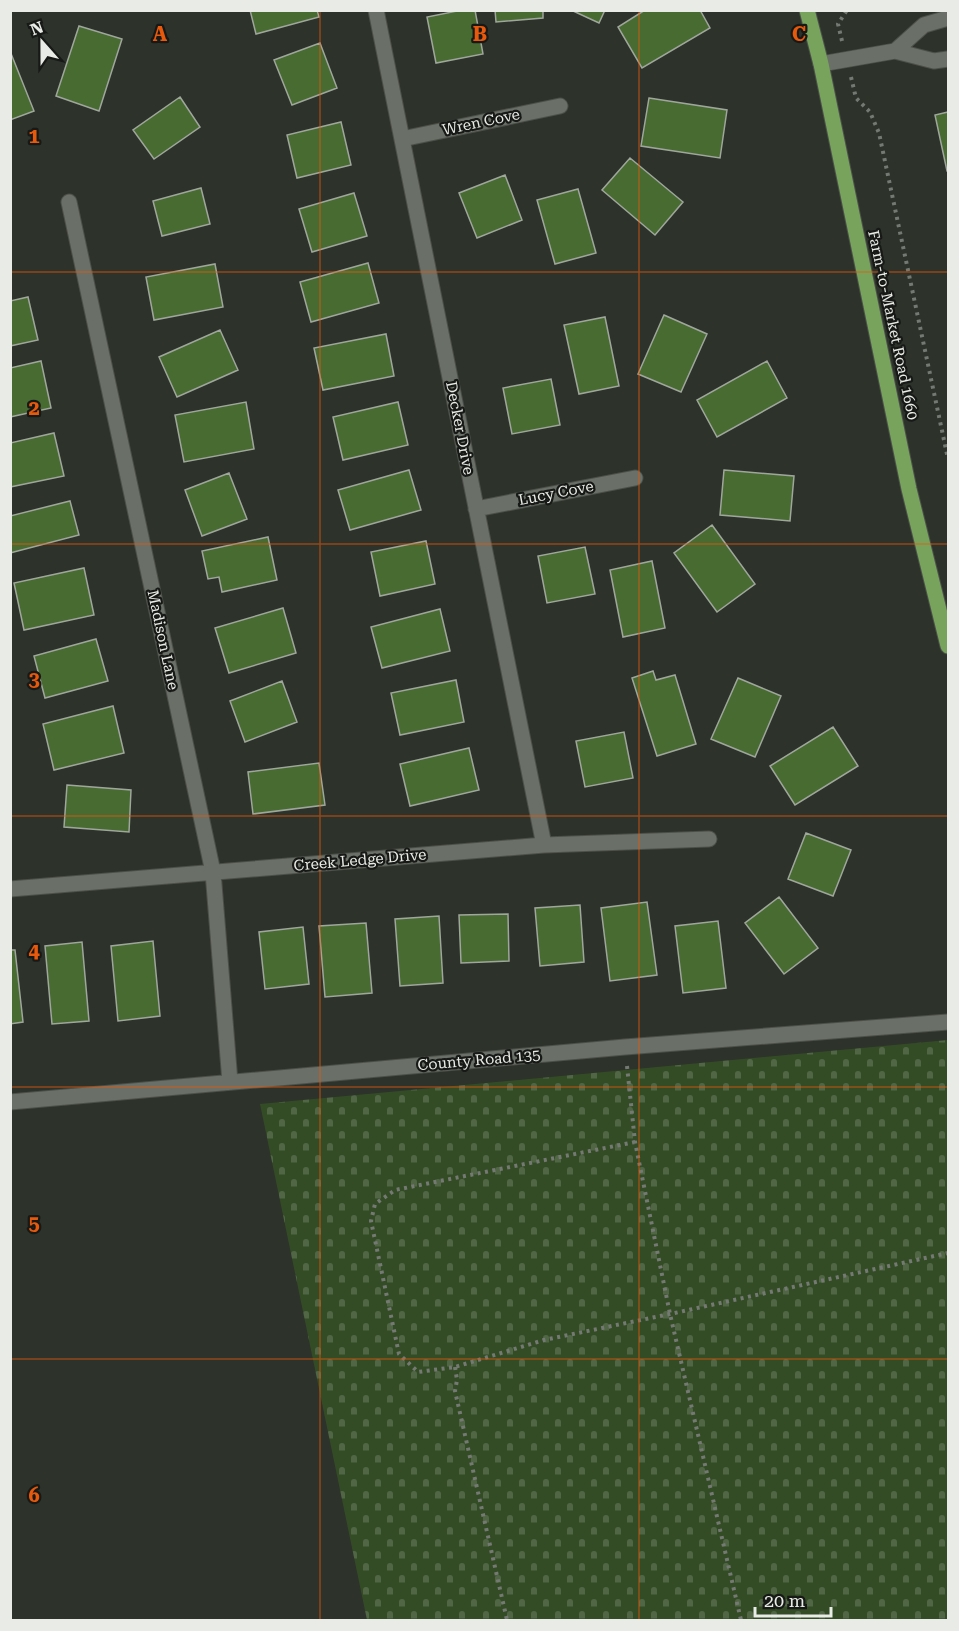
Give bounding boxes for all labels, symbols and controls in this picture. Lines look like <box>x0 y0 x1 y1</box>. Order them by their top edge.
north arrow <box>12 12 72 72</box>
text: N <box>28 17 46 40</box>
text: A <box>153 22 168 46</box>
text: B <box>473 22 487 46</box>
text: C <box>792 22 806 46</box>
street label: Wren Cove <box>440 105 522 139</box>
text: 1 <box>28 124 40 148</box>
street label: Farm-to-Market Road 1660 <box>864 228 922 422</box>
street label: Decker Drive <box>442 380 478 476</box>
text: 2 <box>28 396 40 420</box>
street label: Lucy Cove <box>517 477 595 509</box>
street label: Madison Lane <box>144 588 182 692</box>
text: 3 <box>28 667 40 691</box>
street label: Creek Ledge Drive <box>293 845 427 875</box>
text: 4 <box>28 939 40 963</box>
street label: County Road 135 <box>417 1046 541 1074</box>
text: 5 <box>28 1211 40 1235</box>
text: 6 <box>28 1483 40 1507</box>
scale bar <box>755 1580 832 1618</box>
text: 20 m <box>764 1590 805 1611</box>

